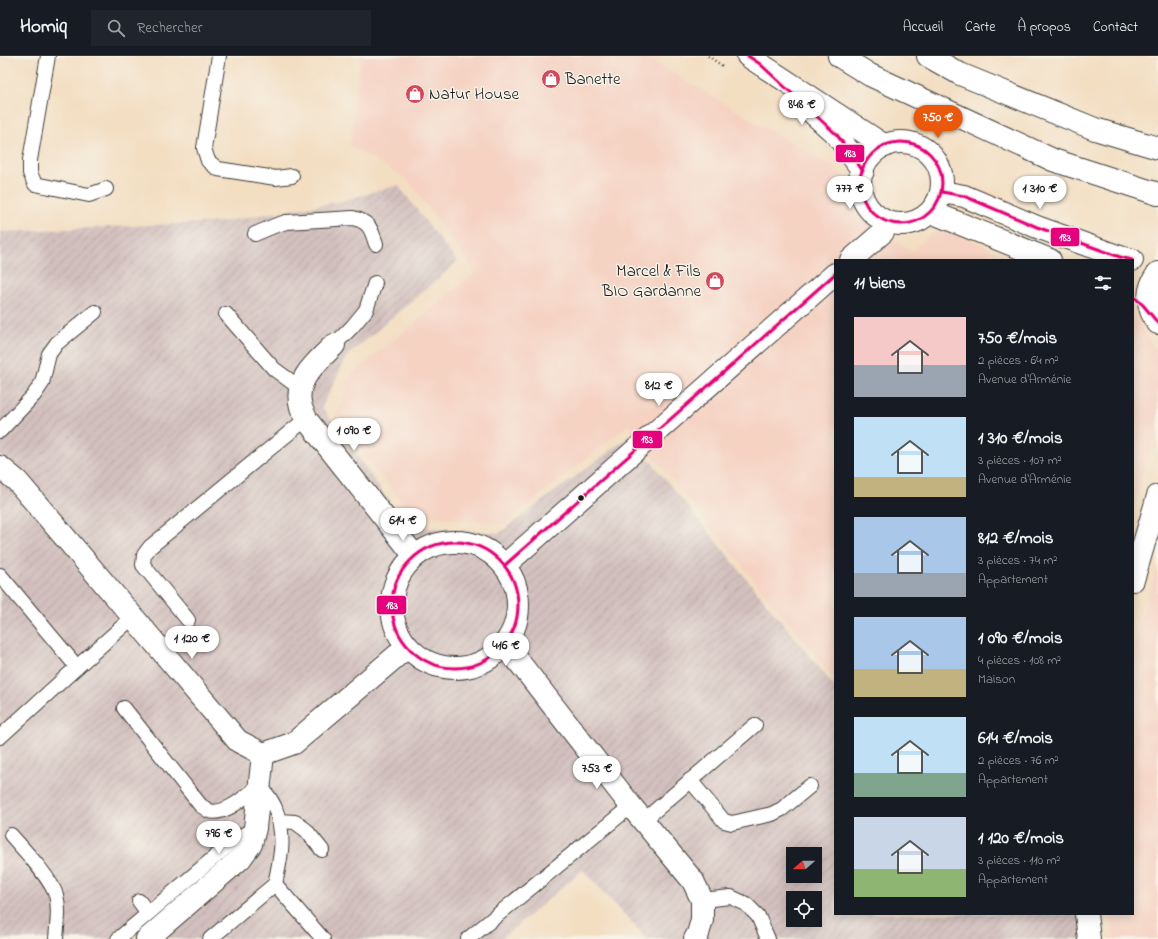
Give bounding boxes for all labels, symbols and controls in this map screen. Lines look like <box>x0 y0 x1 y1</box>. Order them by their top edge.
search box <box>91 10 371 46</box>
text: Homiq <box>20 14 67 41</box>
icon: search <box>105 17 127 39</box>
text: Rechercher <box>137 17 202 39</box>
text: Accueil <box>903 17 943 38</box>
text: Carte <box>965 17 996 38</box>
text: À propos <box>1018 17 1071 38</box>
text: Contact <box>1093 17 1138 38</box>
place label: Banette <box>564 67 621 92</box>
shop icon: Banette <box>540 68 562 90</box>
place label: Natur House <box>429 82 520 107</box>
shop icon: Natur House <box>404 83 426 105</box>
pin: 848 € <box>774 92 830 126</box>
text: 848 € <box>788 95 816 114</box>
pin: 750 € <box>910 105 966 139</box>
text: 750 € <box>923 108 953 127</box>
line badge: 183 <box>835 144 865 163</box>
text: 183 <box>844 146 857 162</box>
pin: 777 € <box>822 176 878 210</box>
pin: 1 310 € <box>1003 176 1077 210</box>
text: 777 € <box>836 179 864 198</box>
text: 1 310 € <box>1023 179 1057 198</box>
line badge: 183 <box>1050 227 1080 247</box>
text: 183 <box>1059 230 1072 246</box>
place label: Marcel & Fils BIO Gardanne <box>601 259 701 304</box>
shop icon: Marcel & Fils BIO Gardanne <box>704 270 726 292</box>
text: 11 biens <box>854 271 906 296</box>
icon: filters <box>1092 272 1114 294</box>
text: 750 €/mois <box>978 326 1057 351</box>
icon: home <box>886 333 934 381</box>
text: 2 pièces · 64 m² <box>978 351 1059 370</box>
text: Avenue d'Arménie <box>978 370 1071 389</box>
pin: 812 € <box>631 373 687 407</box>
text: 812 € <box>645 376 673 395</box>
pin: 1 090 € <box>317 418 391 452</box>
text: 1 090 € <box>337 421 371 440</box>
text: 1 310 €/mois <box>978 426 1063 451</box>
line badge: 183 <box>632 430 663 449</box>
text: 183 <box>641 432 654 448</box>
icon: home <box>886 433 934 481</box>
text: 3 pièces · 107 m² <box>978 451 1062 470</box>
text: Avenue d'Arménie <box>978 470 1071 489</box>
unlabelled marker <box>576 493 586 503</box>
pin: 614 € <box>375 508 431 542</box>
text: 614 € <box>389 511 417 530</box>
text: 812 €/mois <box>978 526 1053 551</box>
icon: home <box>886 533 934 581</box>
text: 3 pièces · 74 m² <box>978 551 1057 570</box>
text: Appartement <box>978 570 1048 589</box>
line badge: 183 <box>376 595 407 615</box>
text: 183 <box>386 598 399 614</box>
pin: 1 120 € <box>155 626 229 660</box>
text: 1 090 €/mois <box>978 626 1063 651</box>
text: 1 120 € <box>174 629 210 648</box>
pin: 416 € <box>478 633 534 667</box>
icon: home <box>886 633 934 681</box>
text: 416 € <box>492 636 520 655</box>
text: 4 pièces · 108 m² <box>978 651 1061 670</box>
text: Maison <box>978 670 1015 689</box>
text: 614 €/mois <box>978 726 1053 751</box>
icon: home <box>886 733 934 781</box>
text: 2 pièces · 76 m² <box>978 751 1059 770</box>
pin: 753 € <box>569 756 625 790</box>
text: 753 € <box>582 759 612 778</box>
text: Appartement <box>978 770 1048 789</box>
pin: 796 € <box>191 821 247 855</box>
text: 796 € <box>205 824 233 843</box>
text: 1 120 €/mois <box>978 826 1064 851</box>
icon: home <box>886 833 934 881</box>
north arrow <box>786 847 822 883</box>
map controls <box>786 847 822 927</box>
text: 3 pièces · 110 m² <box>978 851 1060 870</box>
text: Appartement <box>978 870 1048 889</box>
button: locate <box>786 891 822 927</box>

